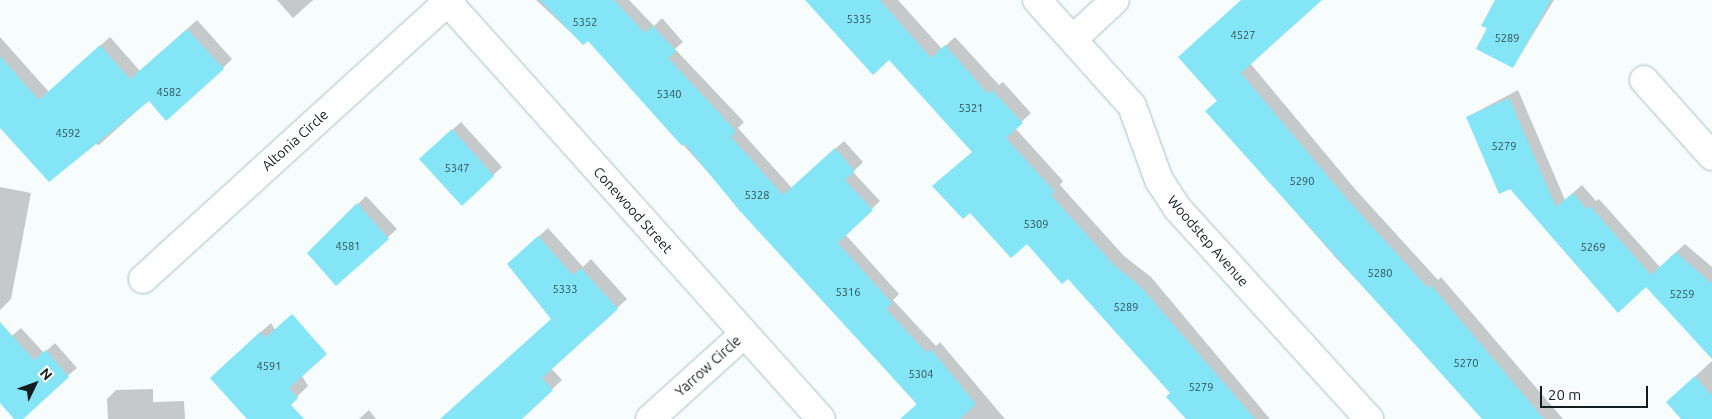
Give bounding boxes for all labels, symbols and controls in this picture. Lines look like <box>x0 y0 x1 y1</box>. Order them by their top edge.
house number: 5335 <box>847 12 871 26</box>
house number: 5352 <box>573 15 597 29</box>
house number: 4527 <box>1231 28 1255 42</box>
house number: 5289 <box>1495 31 1519 45</box>
house number: 4582 <box>157 85 181 99</box>
house number: 5340 <box>657 87 681 101</box>
house number: 5321 <box>959 101 983 115</box>
street label: Altonia Circle <box>258 106 332 174</box>
house number: 4592 <box>56 126 80 140</box>
house number: 5279 <box>1492 139 1516 153</box>
house number: 5347 <box>445 161 469 175</box>
street label: Conewood Street <box>590 163 676 257</box>
house number: 5290 <box>1290 174 1314 188</box>
house number: 5328 <box>745 188 769 202</box>
street label: Woodstep Avenue <box>1164 192 1252 290</box>
house number: 5309 <box>1024 217 1048 231</box>
house number: 4581 <box>336 239 360 253</box>
house number: 5269 <box>1581 240 1605 254</box>
house number: 5280 <box>1368 266 1392 280</box>
house number: 5333 <box>553 282 577 296</box>
house number: 5316 <box>836 285 860 299</box>
house number: 5259 <box>1670 287 1694 301</box>
house number: 5289 <box>1114 300 1138 314</box>
street label: Yarrow Circle <box>672 332 744 400</box>
house number: 5270 <box>1454 356 1478 370</box>
north arrow <box>10 359 60 409</box>
house number: 4591 <box>257 359 281 373</box>
text: N <box>37 365 56 383</box>
house number: 5304 <box>909 367 933 381</box>
scale bar <box>1542 376 1650 408</box>
house number: 5279 <box>1189 380 1213 394</box>
text: 20 m <box>1548 386 1581 403</box>

